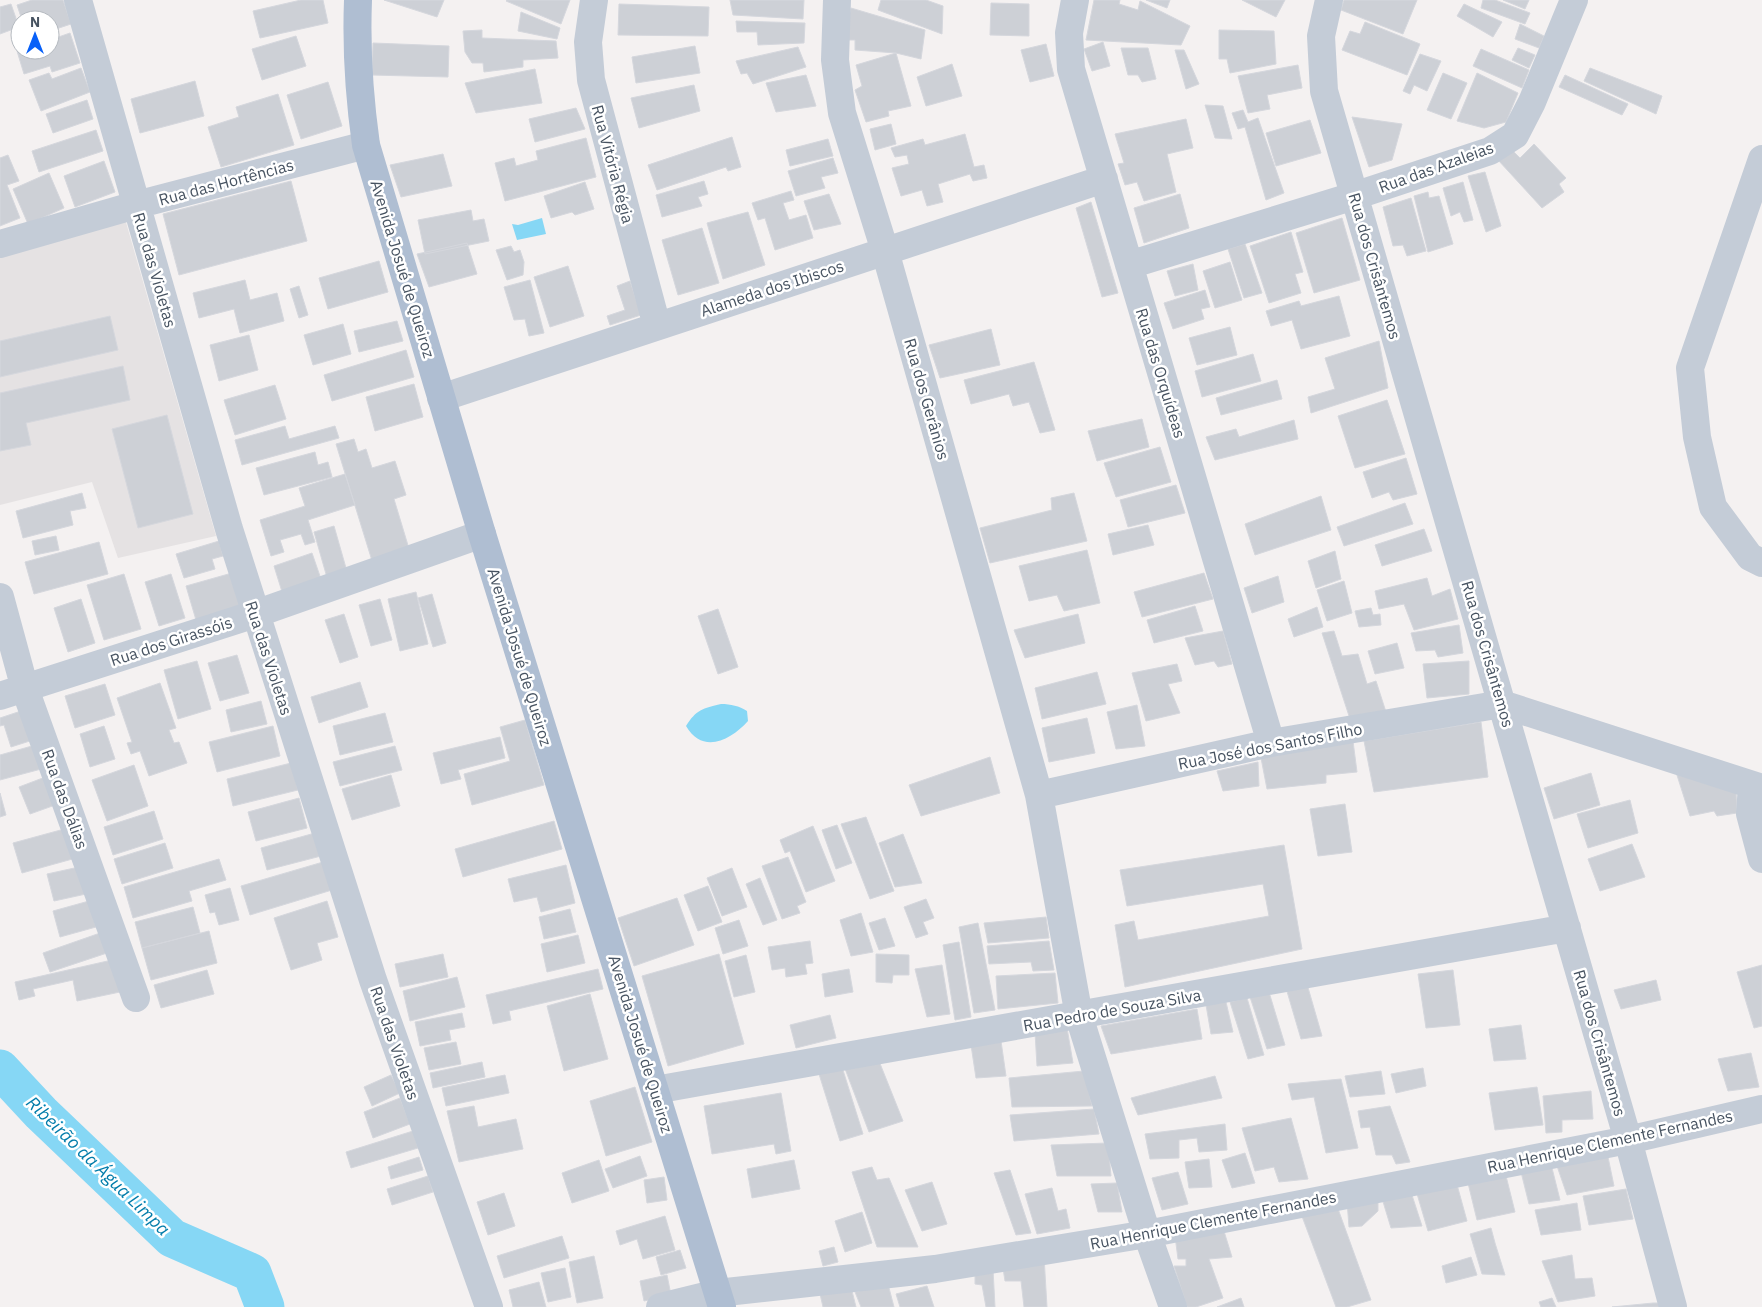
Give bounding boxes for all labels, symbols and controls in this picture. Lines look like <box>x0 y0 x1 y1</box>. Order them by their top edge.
north arrow <box>10 10 60 60</box>
text: N <box>30 13 40 31</box>
street label: Rua Vitória Régia <box>588 103 639 226</box>
street label: Rua das Azaleias <box>1376 137 1496 197</box>
street label: Rua das Hortências <box>156 154 296 210</box>
street label: Avenida Josué de Queiroz <box>366 178 440 360</box>
street label: Rua dos Crisântemos <box>1344 190 1406 342</box>
street label: Rua das Violetas <box>129 210 181 330</box>
street label: Alameda dos Ibiscos <box>698 255 846 321</box>
street label: Rua das Orquídeas <box>1132 306 1190 440</box>
street label: Rua dos Gerânios <box>900 336 954 462</box>
street label: Avenida Josué de Queiroz <box>483 566 557 748</box>
street label: Rua dos Crisântemos <box>1457 578 1519 730</box>
street label: Rua das Violetas <box>241 598 297 718</box>
street label: Rua dos Girassóis <box>107 612 235 670</box>
street label: Rua José dos Santos Filho <box>1176 718 1364 774</box>
street label: Rua das Dálias <box>38 746 92 852</box>
street label: Avenida Josué de Queiroz <box>604 953 678 1135</box>
street label: Rua dos Crisântemos <box>1569 967 1631 1119</box>
street label: Rua das Violetas <box>366 984 424 1102</box>
street label: Rua Pedro de Souza Silva <box>1021 984 1203 1036</box>
water label: Ribeirão da Água Limpa <box>22 1091 175 1240</box>
street label: Rua Henrique Clemente Fernandes <box>1485 1105 1735 1177</box>
street label: Rua Henrique Clemente Fernandes <box>1088 1186 1338 1254</box>

